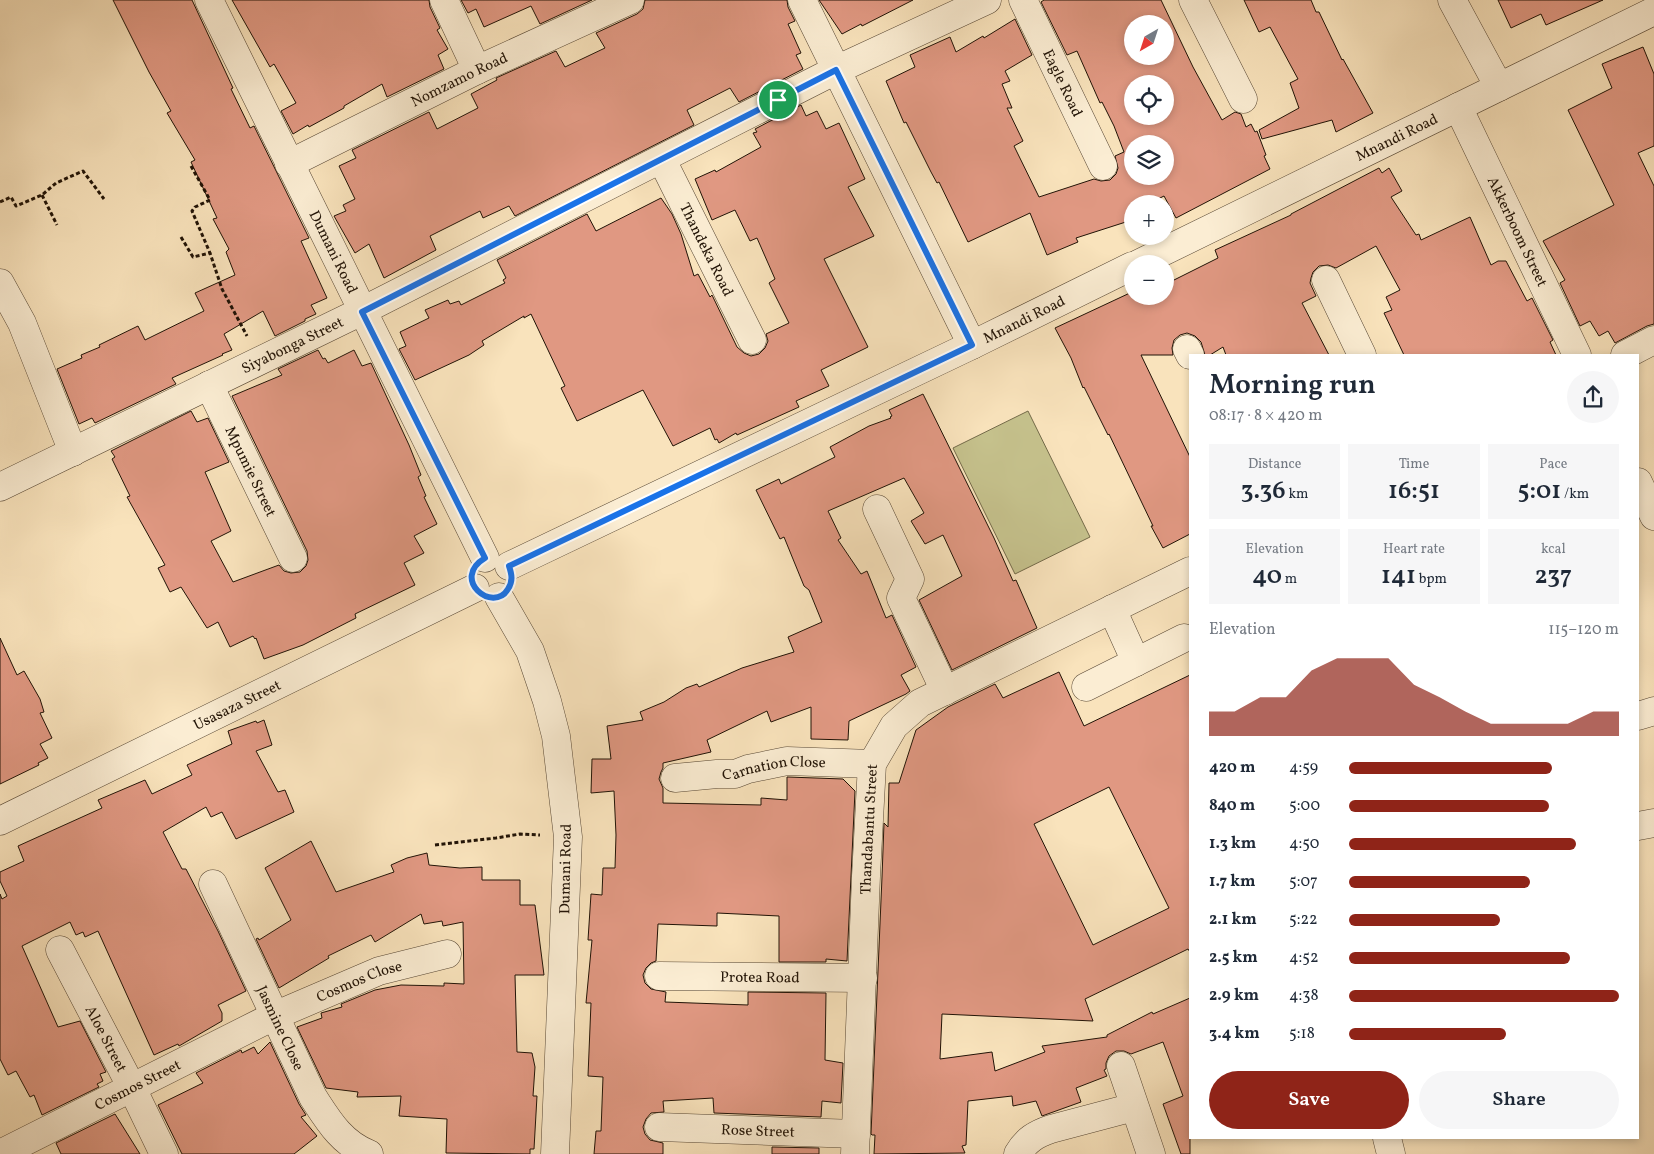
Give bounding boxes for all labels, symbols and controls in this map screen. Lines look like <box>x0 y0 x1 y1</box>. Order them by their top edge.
north arrow <box>1124 15 1174 65</box>
map controls <box>1124 15 1174 305</box>
street label: Eagle Road <box>1036 46 1087 121</box>
street label: Nomzamo Road <box>408 48 512 113</box>
button: locate <box>1124 75 1174 125</box>
pin <box>757 79 799 121</box>
icon: arrive <box>764 86 792 114</box>
street label: Mnandi Road <box>1353 109 1442 168</box>
button: layers <box>1124 135 1174 185</box>
street label: Akkerboom Street <box>1481 173 1552 291</box>
button: + <box>1124 195 1174 245</box>
street label: Thandeka Road <box>673 200 738 300</box>
street label: Dumani Road <box>303 207 362 298</box>
button: − <box>1124 255 1174 305</box>
street label: Mnandi Road <box>980 292 1069 350</box>
street label: Siyabonga Street <box>238 313 347 380</box>
text: Morning run <box>1209 366 1376 405</box>
button: share <box>1567 371 1619 423</box>
text: 08:17 · 8 × 420 m <box>1209 405 1322 427</box>
street label: Mpumie Street <box>219 423 281 521</box>
text: Distance <box>1248 455 1301 474</box>
text: Time <box>1399 455 1429 474</box>
text: Pace <box>1539 455 1567 474</box>
text: 3.36 <box>1241 474 1286 509</box>
text: 16:51 <box>1388 474 1440 509</box>
text: 5:01 <box>1517 474 1561 509</box>
text: km <box>1286 485 1308 504</box>
text: /km <box>1561 485 1589 504</box>
text: Elevation <box>1246 540 1304 559</box>
text: Heart rate <box>1383 540 1445 559</box>
text: kcal <box>1541 540 1566 559</box>
text: 40 <box>1252 559 1282 594</box>
text: 141 <box>1381 559 1416 594</box>
text: 237 <box>1535 559 1572 594</box>
text: m <box>1282 570 1297 589</box>
text: bpm <box>1416 570 1447 589</box>
text: Elevation <box>1209 619 1276 641</box>
text: 115–120 m <box>1548 619 1619 641</box>
street label: Usasaza Street <box>190 676 285 737</box>
street label: Carnation Close <box>722 752 826 786</box>
text: 420 m <box>1209 757 1255 779</box>
text: 4:59 <box>1289 757 1318 779</box>
street label: Thandabantu Street <box>856 764 884 895</box>
text: 840 m <box>1209 795 1255 817</box>
text: 5:00 <box>1289 795 1320 817</box>
street label: Dumani Road <box>555 824 578 914</box>
text: 1.3 km <box>1209 833 1256 855</box>
text: 4:50 <box>1289 833 1319 855</box>
text: 1.7 km <box>1209 871 1256 893</box>
text: 5:07 <box>1289 871 1318 893</box>
text: 2.1 km <box>1209 909 1257 931</box>
text: 5:22 <box>1289 909 1318 931</box>
text: 2.5 km <box>1209 947 1258 969</box>
text: 4:52 <box>1289 947 1319 969</box>
street label: Cosmos Close <box>314 957 405 1009</box>
street label: Protea Road <box>720 968 800 989</box>
street label: Jasmine Close <box>250 983 308 1074</box>
text: 2.9 km <box>1209 985 1259 1007</box>
text: 4:38 <box>1289 985 1319 1007</box>
street label: Aloe Street <box>79 1002 131 1076</box>
text: 3.4 km <box>1209 1023 1260 1045</box>
text: 5:18 <box>1289 1023 1315 1045</box>
street label: Cosmos Street <box>91 1055 185 1117</box>
button: Save <box>1209 1071 1409 1129</box>
button: Share <box>1419 1071 1619 1129</box>
street label: Rose Street <box>721 1120 795 1144</box>

